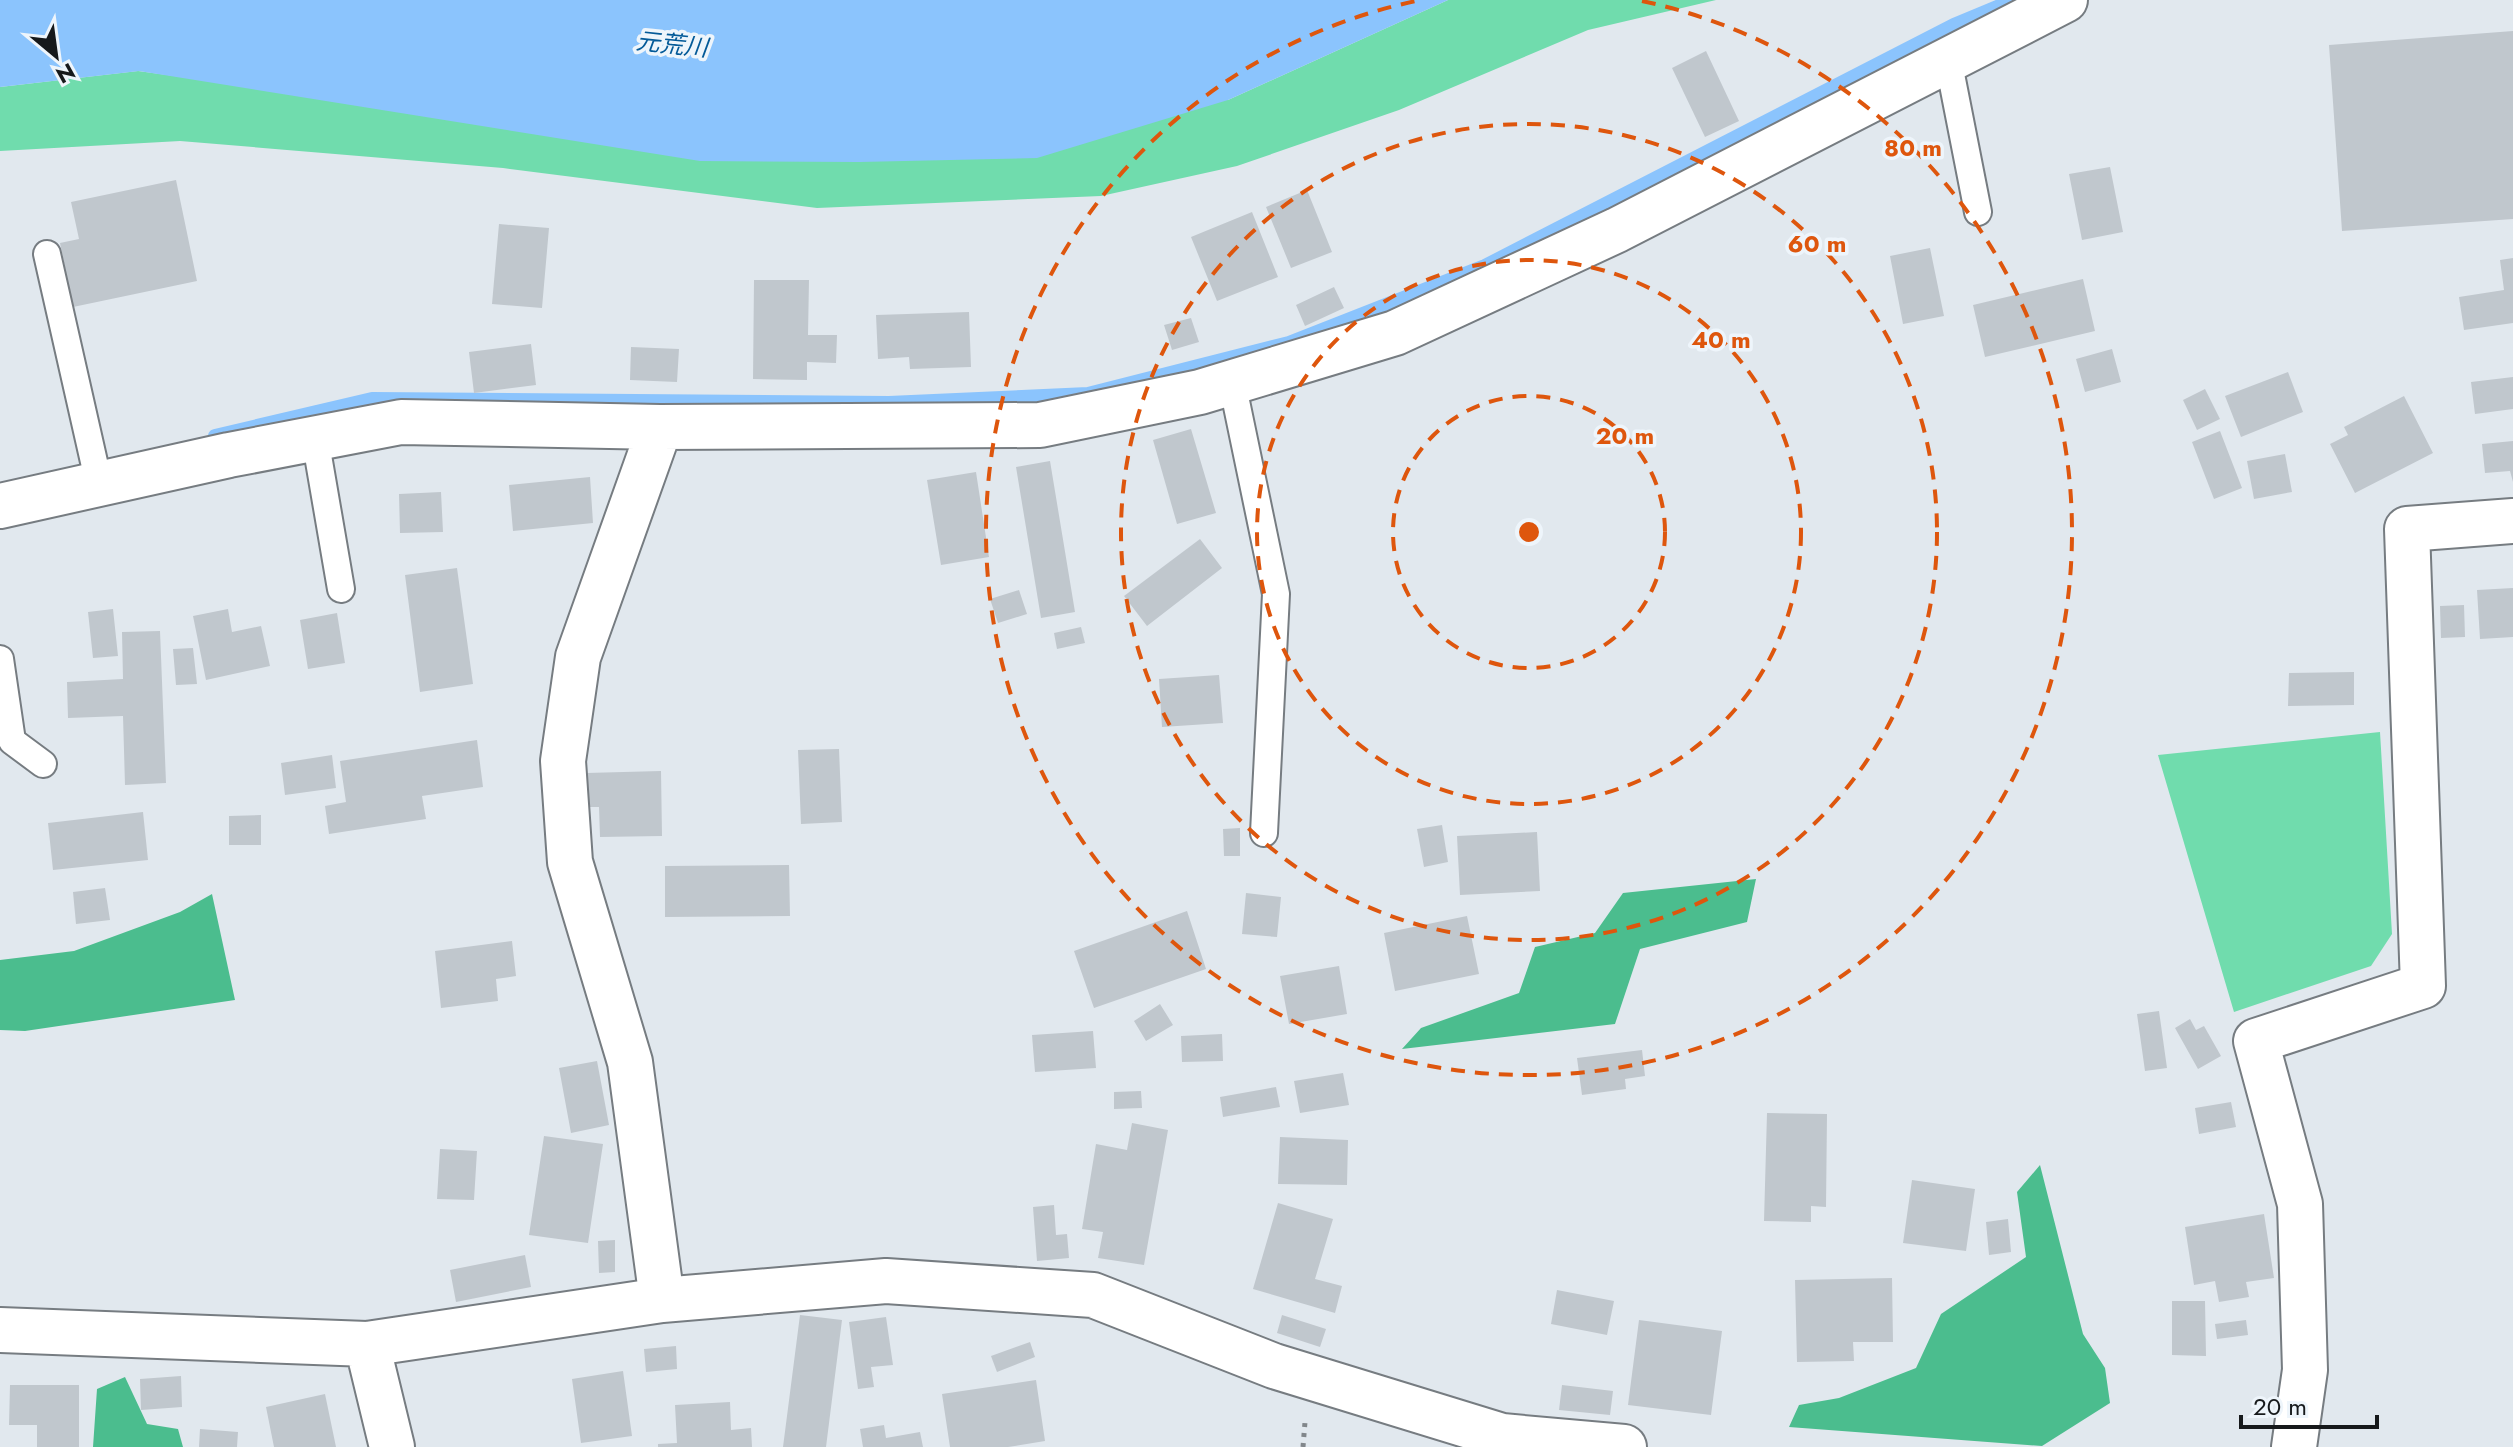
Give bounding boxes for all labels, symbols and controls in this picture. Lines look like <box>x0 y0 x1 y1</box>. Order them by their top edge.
north arrow <box>16 16 96 96</box>
water label: 元荒川 <box>634 23 713 65</box>
text: N <box>50 55 81 92</box>
text: 80 m <box>1884 130 1942 165</box>
text: 60 m <box>1788 226 1846 261</box>
text: 40 m <box>1691 322 1751 357</box>
text: 20 m <box>1596 418 1654 453</box>
centre of rings <box>1515 518 1543 546</box>
scale bar <box>2241 1379 2377 1429</box>
text: 20 m <box>2253 1389 2307 1424</box>

